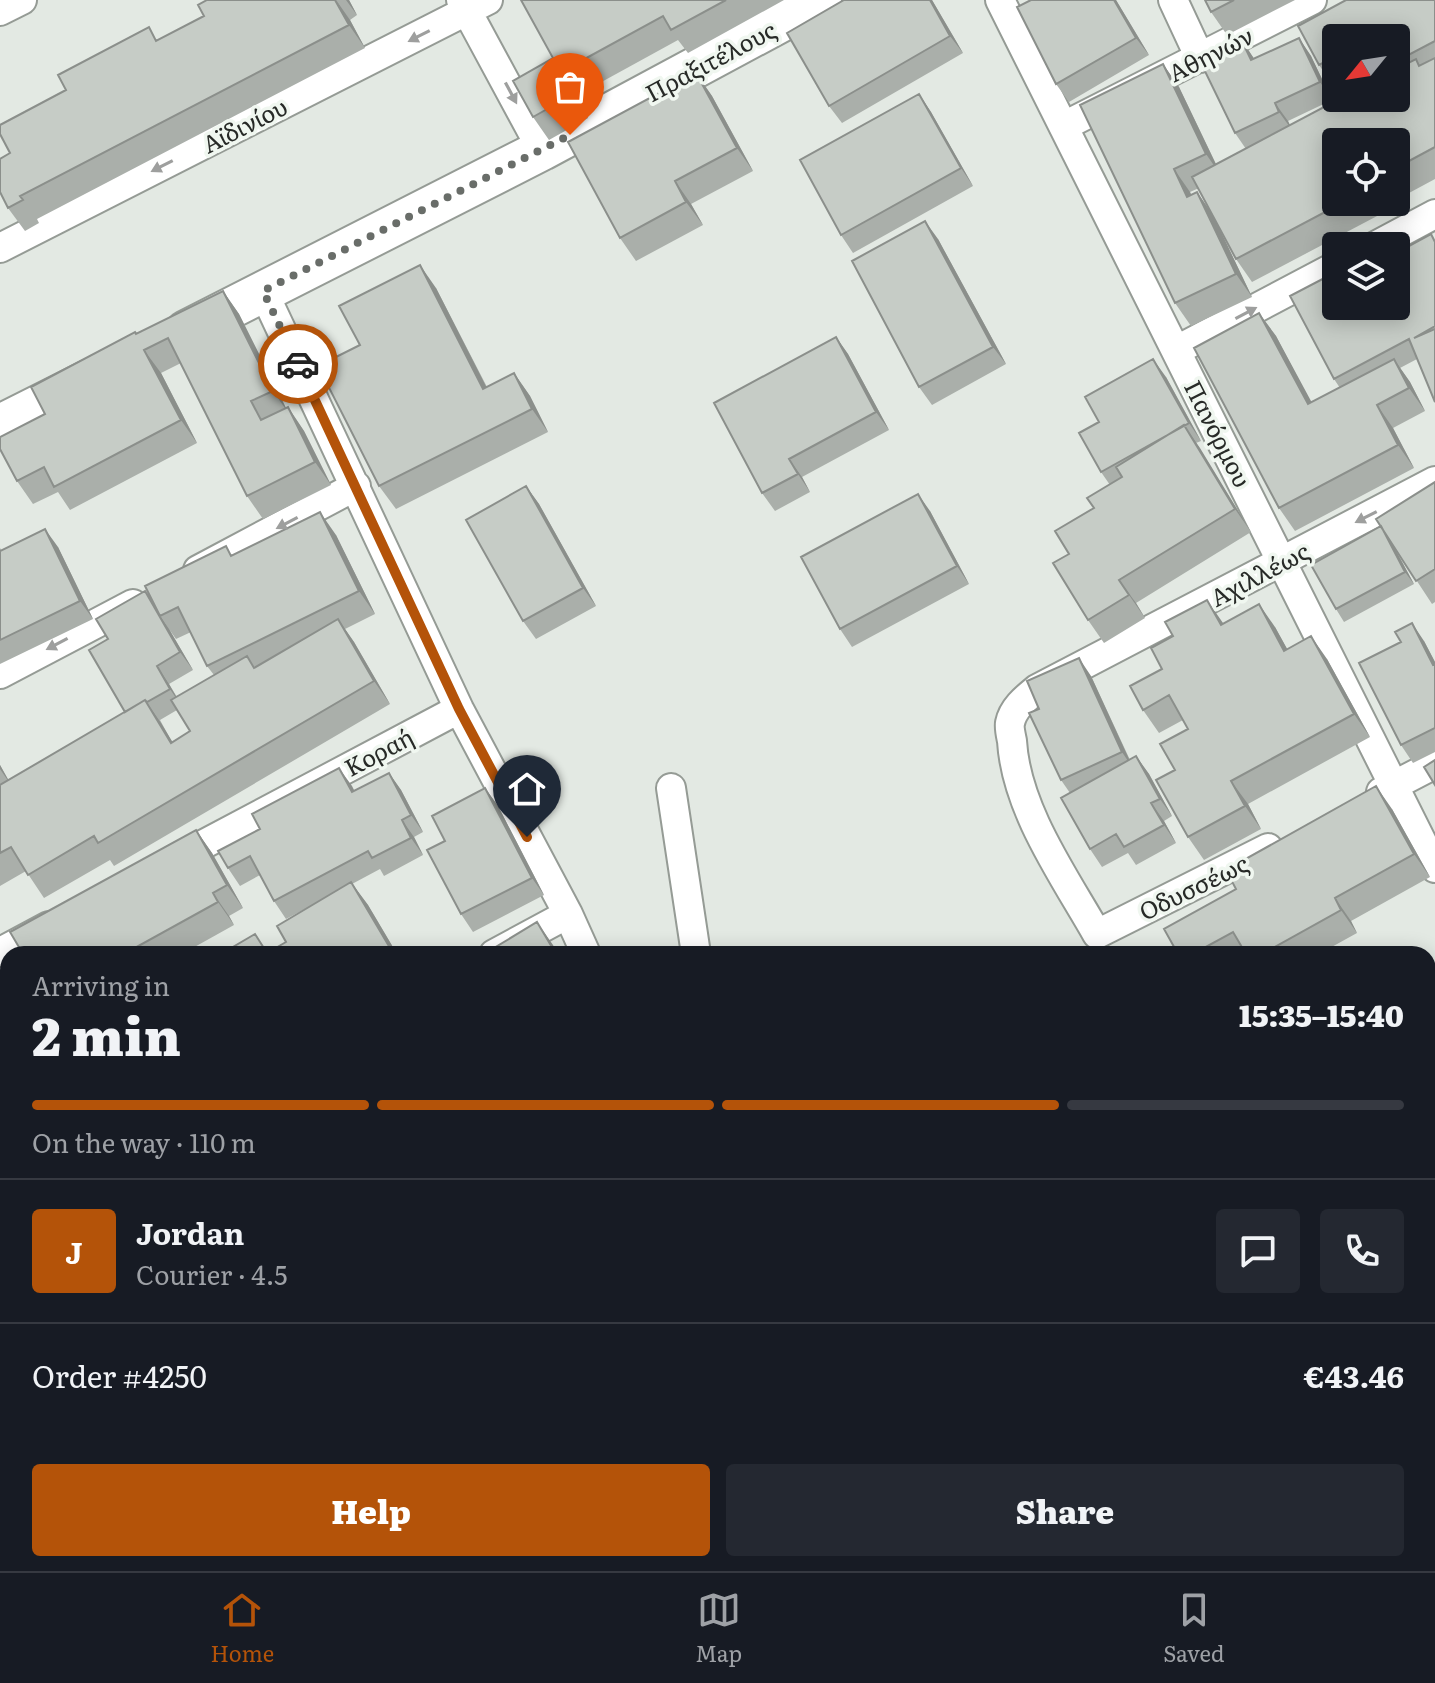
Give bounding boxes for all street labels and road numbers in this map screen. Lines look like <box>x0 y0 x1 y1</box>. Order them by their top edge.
street label: Πραξιτέλους <box>638 11 782 109</box>
street label: Αθηνών <box>1161 17 1259 89</box>
street label: Αϊδινίου <box>195 88 293 160</box>
street label: Πανόρμου <box>1177 373 1261 493</box>
street label: Αχιλλέως <box>1203 532 1315 614</box>
street label: Κοραή <box>337 718 419 784</box>
street label: Οδυσσέως <box>1132 844 1254 928</box>

